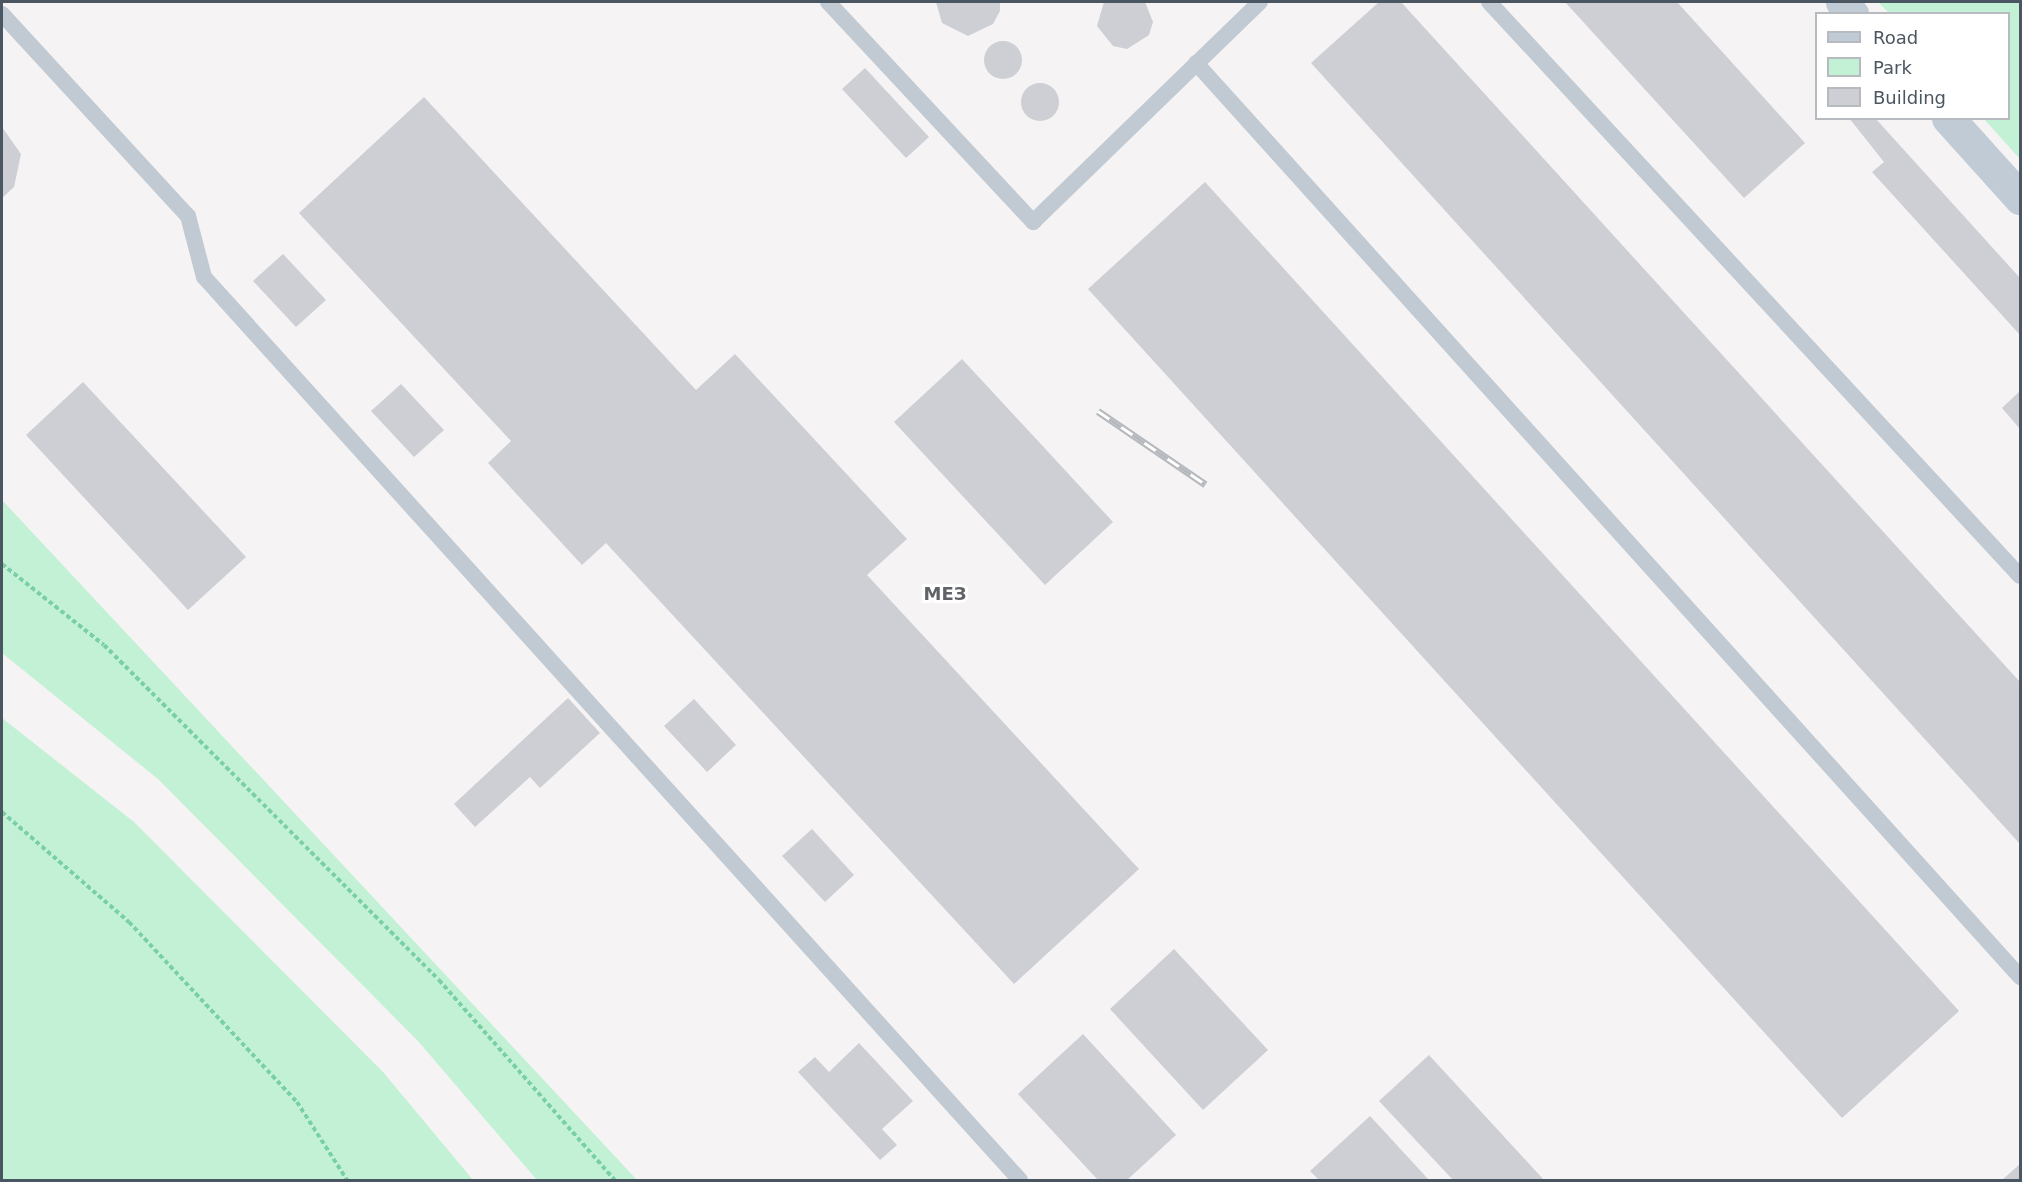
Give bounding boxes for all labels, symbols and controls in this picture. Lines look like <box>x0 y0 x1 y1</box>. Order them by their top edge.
legend <box>1815 12 2010 120</box>
text: Road <box>1873 27 1918 48</box>
text: Park <box>1873 57 1912 78</box>
text: Building <box>1873 87 1946 108</box>
district label: МЕЗ <box>924 583 966 605</box>

